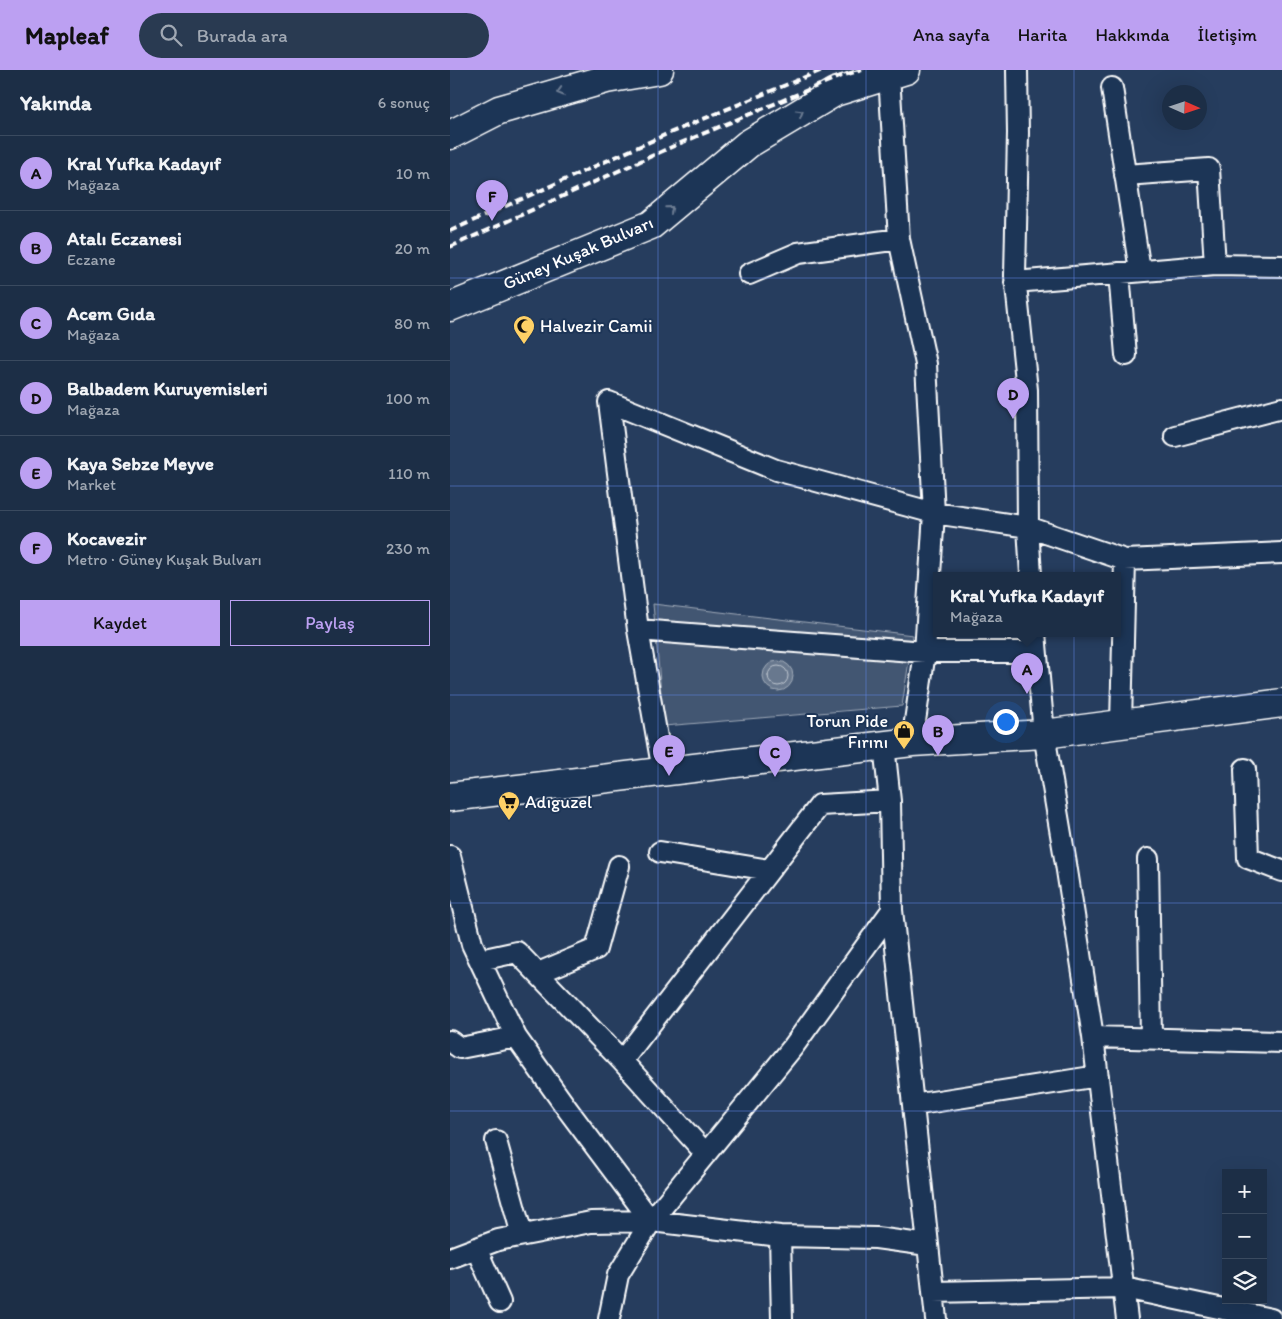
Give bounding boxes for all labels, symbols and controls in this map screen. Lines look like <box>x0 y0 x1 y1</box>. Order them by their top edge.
search box <box>139 13 489 58</box>
text: Mapleaf <box>25 21 109 50</box>
icon: search <box>157 21 185 49</box>
text: Burada ara <box>197 24 288 47</box>
text: Ana sayfa <box>913 24 990 46</box>
text: Harita <box>1018 24 1067 46</box>
text: Hakkında <box>1095 24 1170 46</box>
text: İletişim <box>1198 24 1257 46</box>
north arrow <box>1162 85 1207 130</box>
one-way arrow <box>557 86 565 96</box>
text: Yakında <box>20 90 92 115</box>
text: 6 sonuç <box>378 93 430 112</box>
one-way arrow <box>795 110 804 120</box>
text: Kral Yufka Kadayıf <box>67 152 221 175</box>
text: A <box>31 164 41 183</box>
text: 10 m <box>396 164 430 183</box>
text: Mağaza <box>67 175 120 194</box>
pin: F <box>476 180 508 221</box>
one-way arrow <box>664 206 673 215</box>
street label: Güney Kuşak Bulvarı <box>500 211 656 295</box>
text: Atalı Eczanesi <box>67 227 182 250</box>
text: B <box>31 239 41 258</box>
text: 20 m <box>395 239 430 258</box>
text: Eczane <box>67 250 116 269</box>
text: Acem Gıda <box>67 302 155 325</box>
text: C <box>31 314 41 333</box>
text: 80 m <box>394 314 430 333</box>
mosque icon: Halvezir Camii <box>512 314 536 345</box>
place label: Halvezir Camii <box>540 315 653 337</box>
text: Mağaza <box>67 325 120 344</box>
text: Balbadem Kuruyemisleri <box>67 377 268 400</box>
pin: D <box>997 378 1029 419</box>
text: D <box>31 389 41 408</box>
text: 100 m <box>386 389 430 408</box>
text: Mağaza <box>67 400 120 419</box>
text: Kaya Sebze Meyve <box>67 452 214 475</box>
text: E <box>32 464 40 483</box>
text: 110 m <box>388 464 430 483</box>
text: Market <box>67 475 116 494</box>
text: Kocavezir <box>67 527 146 550</box>
text: F <box>32 539 40 558</box>
text: 230 m <box>386 539 430 558</box>
text: Metro · Güney Kuşak Bulvarı <box>67 550 262 569</box>
popup <box>933 572 1121 637</box>
text: Kral Yufka Kadayıf <box>950 584 1104 607</box>
button: Kaydet <box>20 600 220 646</box>
button: Paylaş <box>230 600 430 646</box>
text: Mağaza <box>950 607 1003 626</box>
pin: A <box>1011 653 1043 694</box>
your location <box>993 709 1019 735</box>
place label: Torun Pide Fırını <box>807 710 888 753</box>
pin: B <box>922 715 954 756</box>
shop icon: Torun Pide Fırını <box>892 719 916 750</box>
pin: E <box>653 735 685 776</box>
pin: C <box>759 736 791 777</box>
supermarket icon: Adıguzel <box>497 790 521 821</box>
place label: Adıguzel <box>525 791 592 813</box>
map controls <box>1222 1169 1267 1304</box>
button: + <box>1222 1169 1267 1214</box>
button: − <box>1222 1214 1267 1259</box>
button: layers <box>1222 1259 1267 1304</box>

